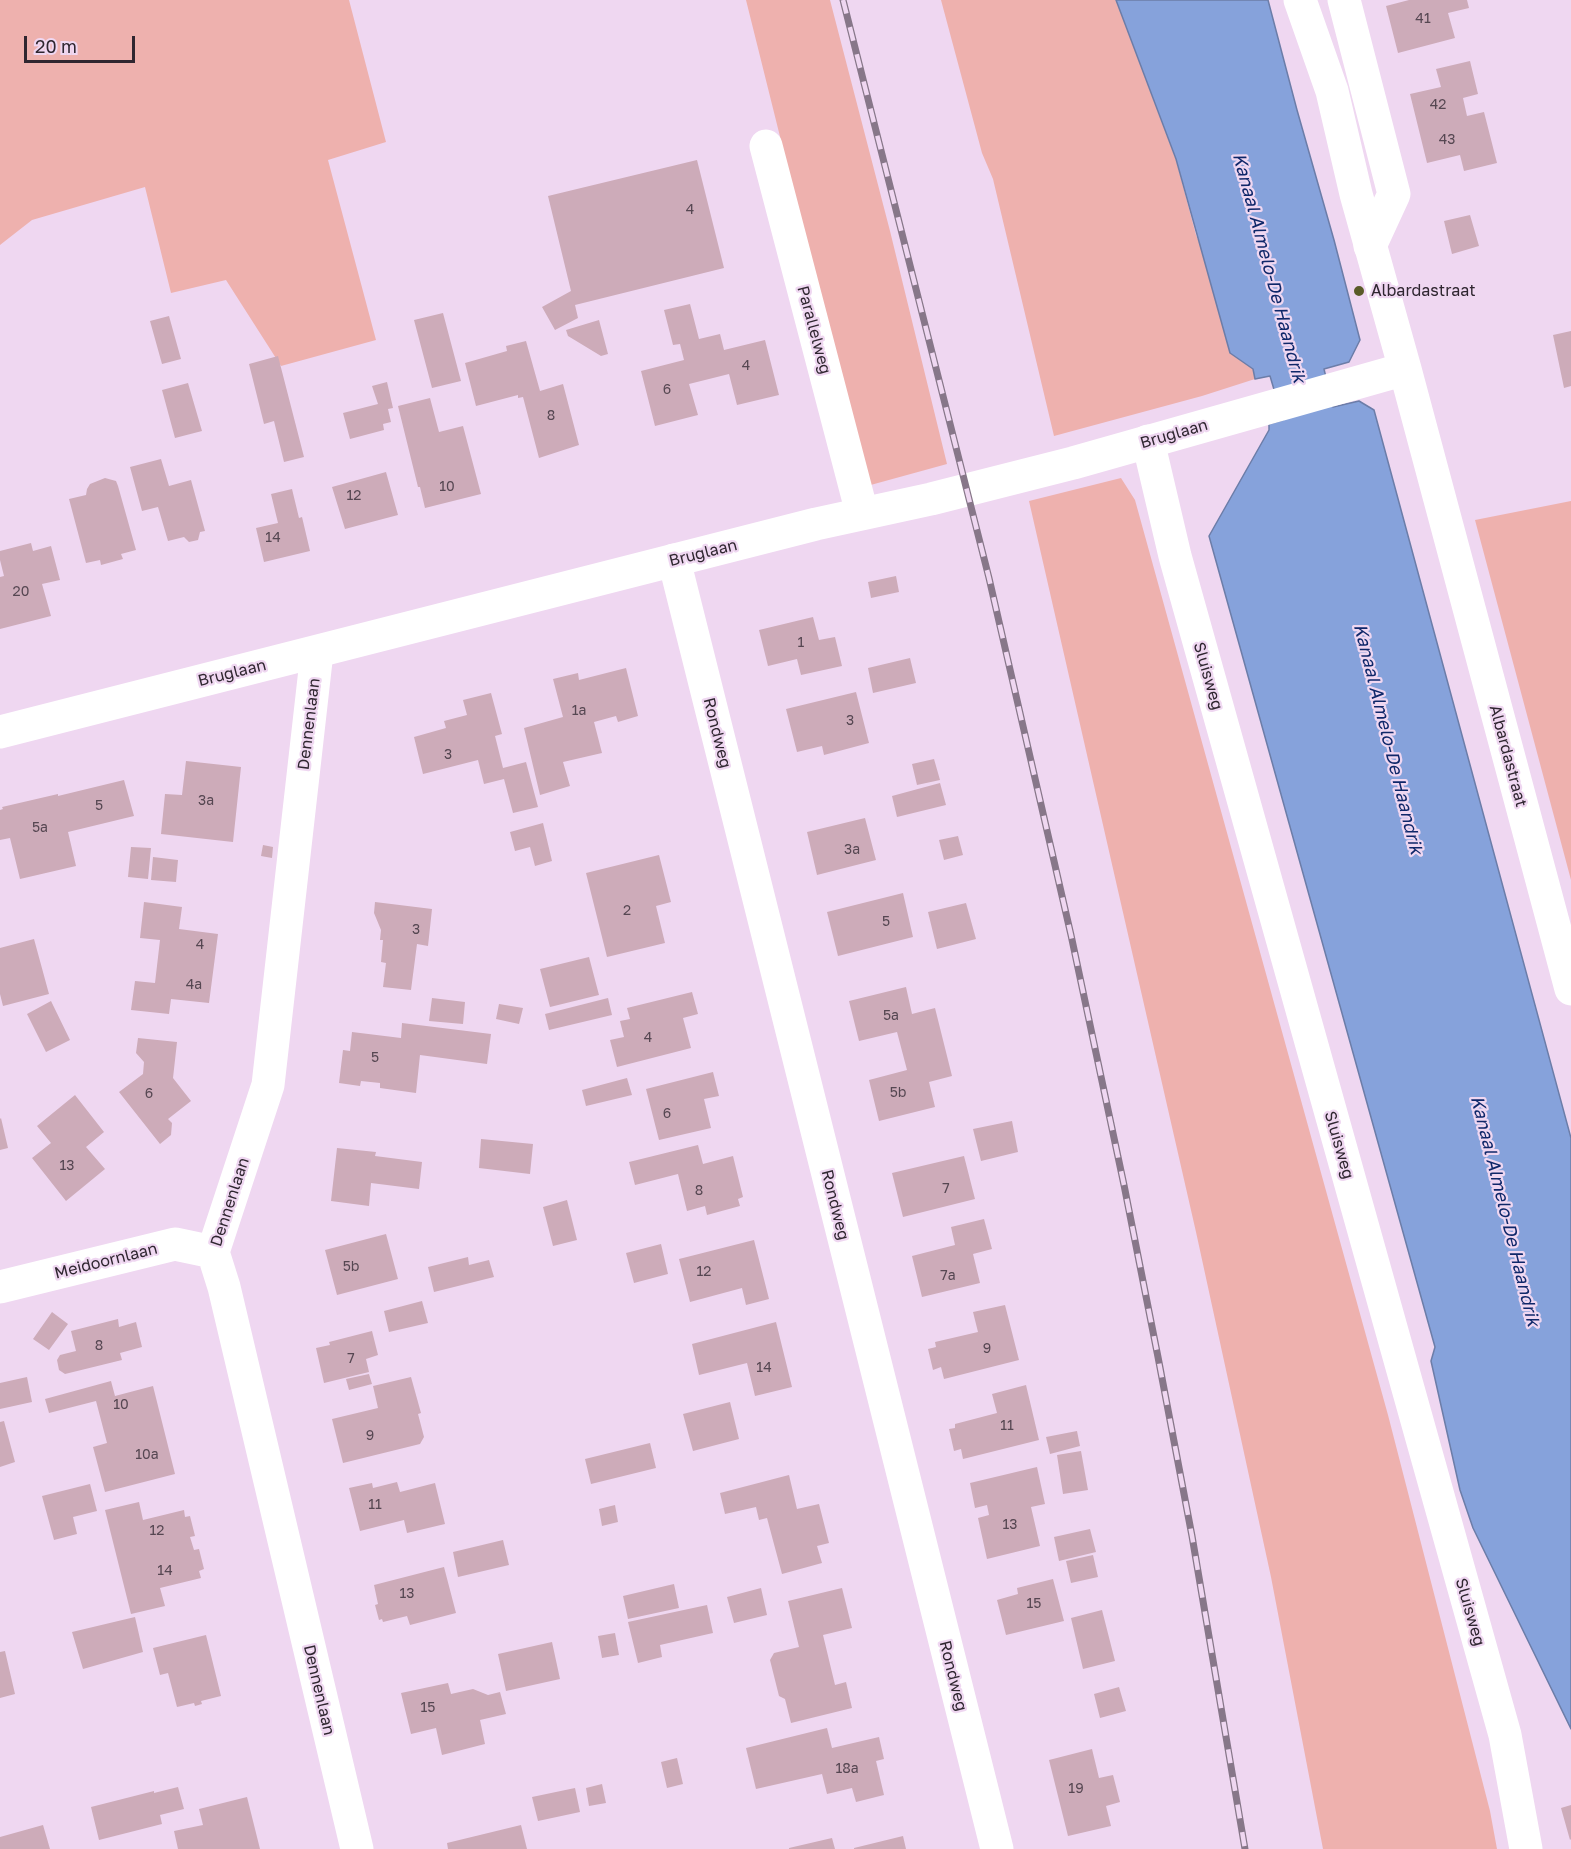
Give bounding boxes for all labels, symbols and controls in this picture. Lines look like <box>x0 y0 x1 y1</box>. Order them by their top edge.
house number: 41 <box>1415 11 1431 27</box>
scale bar <box>27 24 138 62</box>
text: 20 m <box>35 35 77 57</box>
house number: 42 <box>1430 97 1446 113</box>
house number: 43 <box>1439 132 1455 148</box>
water label: Kanaal Almelo-De Haandrik <box>1228 151 1310 385</box>
house number: 4 <box>686 202 694 218</box>
place label: Albardastraat <box>1371 281 1476 301</box>
street label: Parallelweg <box>793 284 835 376</box>
marker: Albardastraat <box>1352 284 1366 298</box>
house number: 4 <box>742 358 750 374</box>
house number: 6 <box>663 382 671 398</box>
house number: 8 <box>547 408 555 424</box>
street label: Bruglaan <box>1138 415 1210 453</box>
house number: 10 <box>439 479 455 495</box>
house number: 12 <box>347 488 361 504</box>
house number: 14 <box>265 530 281 546</box>
street label: Bruglaan <box>667 535 739 571</box>
house number: 20 <box>13 584 29 600</box>
water label: Kanaal Almelo-De Haandrik <box>1349 621 1427 857</box>
house number: 1 <box>798 635 804 651</box>
street label: Sluisweg <box>1189 640 1227 712</box>
street label: Bruglaan <box>196 655 268 691</box>
street label: Dennenlaan <box>294 677 324 771</box>
street label: Rondweg <box>699 696 735 770</box>
house number: 1a <box>572 703 586 719</box>
street label: Albardastraat <box>1485 703 1531 809</box>
house number: 3 <box>846 713 854 729</box>
house number: 3 <box>444 747 452 763</box>
house number: 3a <box>198 793 214 809</box>
house number: 5 <box>95 798 103 814</box>
house number: 5a <box>32 820 48 836</box>
house number: 3a <box>844 842 860 858</box>
house number: 2 <box>623 903 631 919</box>
house number: 5 <box>882 914 890 930</box>
house number: 3 <box>412 922 420 938</box>
house number: 4 <box>196 937 204 953</box>
house number: 4a <box>186 977 202 993</box>
house number: 5a <box>883 1008 899 1024</box>
house number: 4 <box>644 1030 652 1046</box>
house number: 5 <box>371 1050 379 1066</box>
house number: 5b <box>890 1085 906 1101</box>
house number: 6 <box>145 1086 153 1102</box>
water label: Kanaal Almelo-De Haandrik <box>1466 1093 1544 1329</box>
house number: 6 <box>663 1106 671 1122</box>
street label: Sluisweg <box>1320 1109 1358 1181</box>
street label: Dennenlaan <box>207 1155 253 1249</box>
house number: 13 <box>60 1158 74 1174</box>
street label: Rondweg <box>817 1168 853 1242</box>
house number: 7 <box>942 1181 950 1197</box>
house number: 8 <box>695 1183 703 1199</box>
street label: Meidoornlaan <box>53 1239 159 1283</box>
house number: 5b <box>343 1259 359 1275</box>
house number: 12 <box>697 1264 711 1280</box>
house number: 7a <box>940 1268 956 1284</box>
house number: 8 <box>95 1338 103 1354</box>
house number: 9 <box>983 1341 991 1357</box>
house number: 7 <box>347 1351 355 1367</box>
house number: 14 <box>756 1360 772 1376</box>
house number: 10 <box>113 1397 129 1413</box>
house number: 11 <box>1000 1418 1014 1434</box>
house number: 9 <box>366 1428 374 1444</box>
house number: 10a <box>135 1447 159 1463</box>
house number: 11 <box>368 1497 382 1513</box>
house number: 13 <box>1003 1517 1017 1533</box>
house number: 12 <box>150 1523 164 1539</box>
house number: 14 <box>157 1563 173 1579</box>
street label: Sluisweg <box>1451 1576 1489 1648</box>
house number: 13 <box>400 1586 414 1602</box>
house number: 15 <box>1027 1596 1041 1612</box>
street label: Rondweg <box>935 1639 971 1713</box>
street label: Dennenlaan <box>299 1643 339 1737</box>
house number: 15 <box>421 1700 435 1716</box>
house number: 18a <box>835 1761 859 1777</box>
house number: 19 <box>1068 1781 1084 1797</box>

